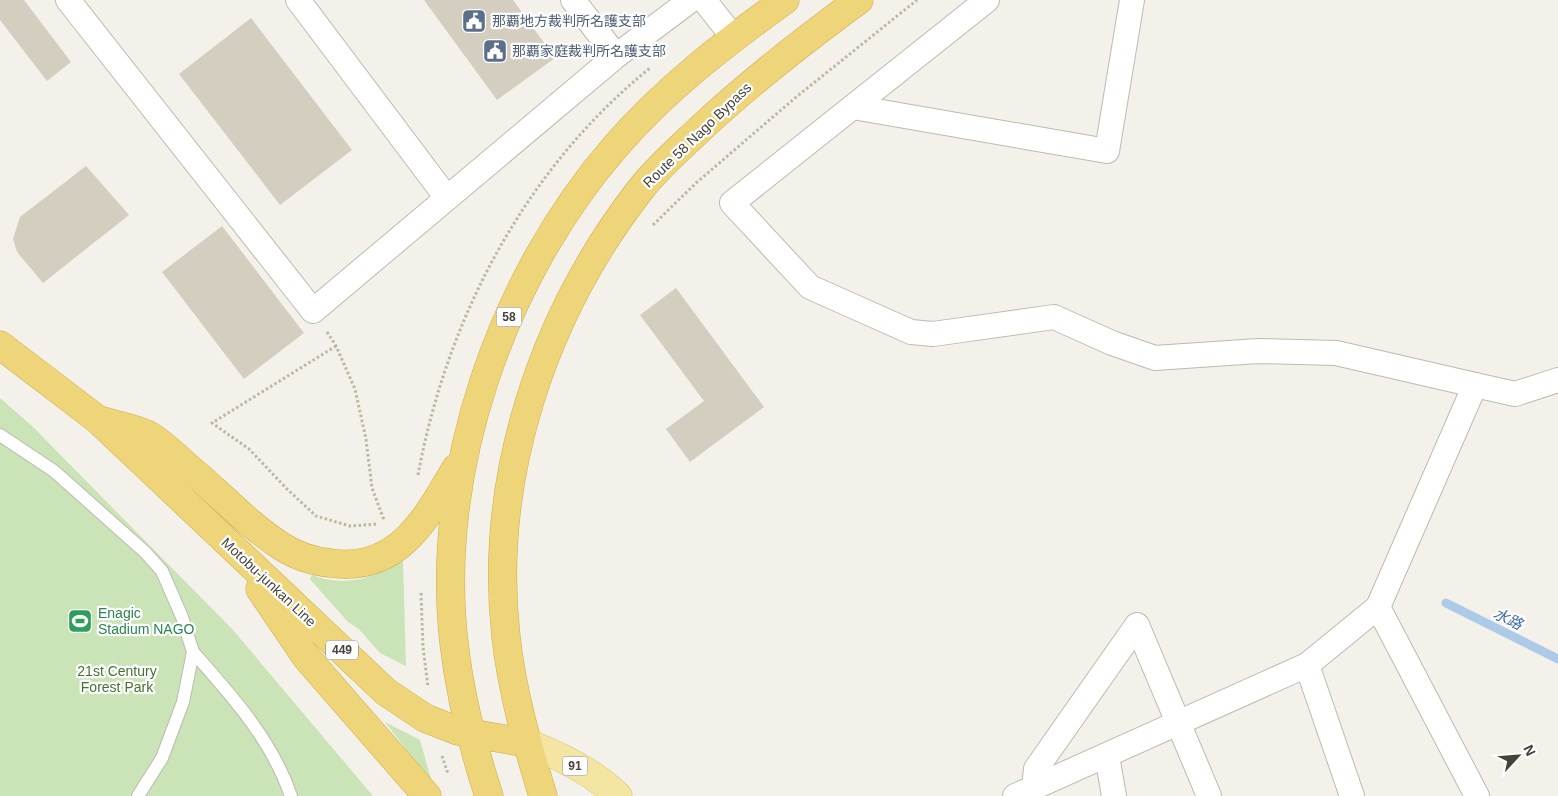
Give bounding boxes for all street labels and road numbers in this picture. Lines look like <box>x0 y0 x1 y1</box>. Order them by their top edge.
street label: Route 58 Nago Bypass <box>640 79 754 191</box>
road number: 58 <box>496 308 522 326</box>
street label: Motobu-junkan Line <box>219 534 320 630</box>
road number: 449 <box>326 640 358 660</box>
road number: 91 <box>562 756 588 776</box>

